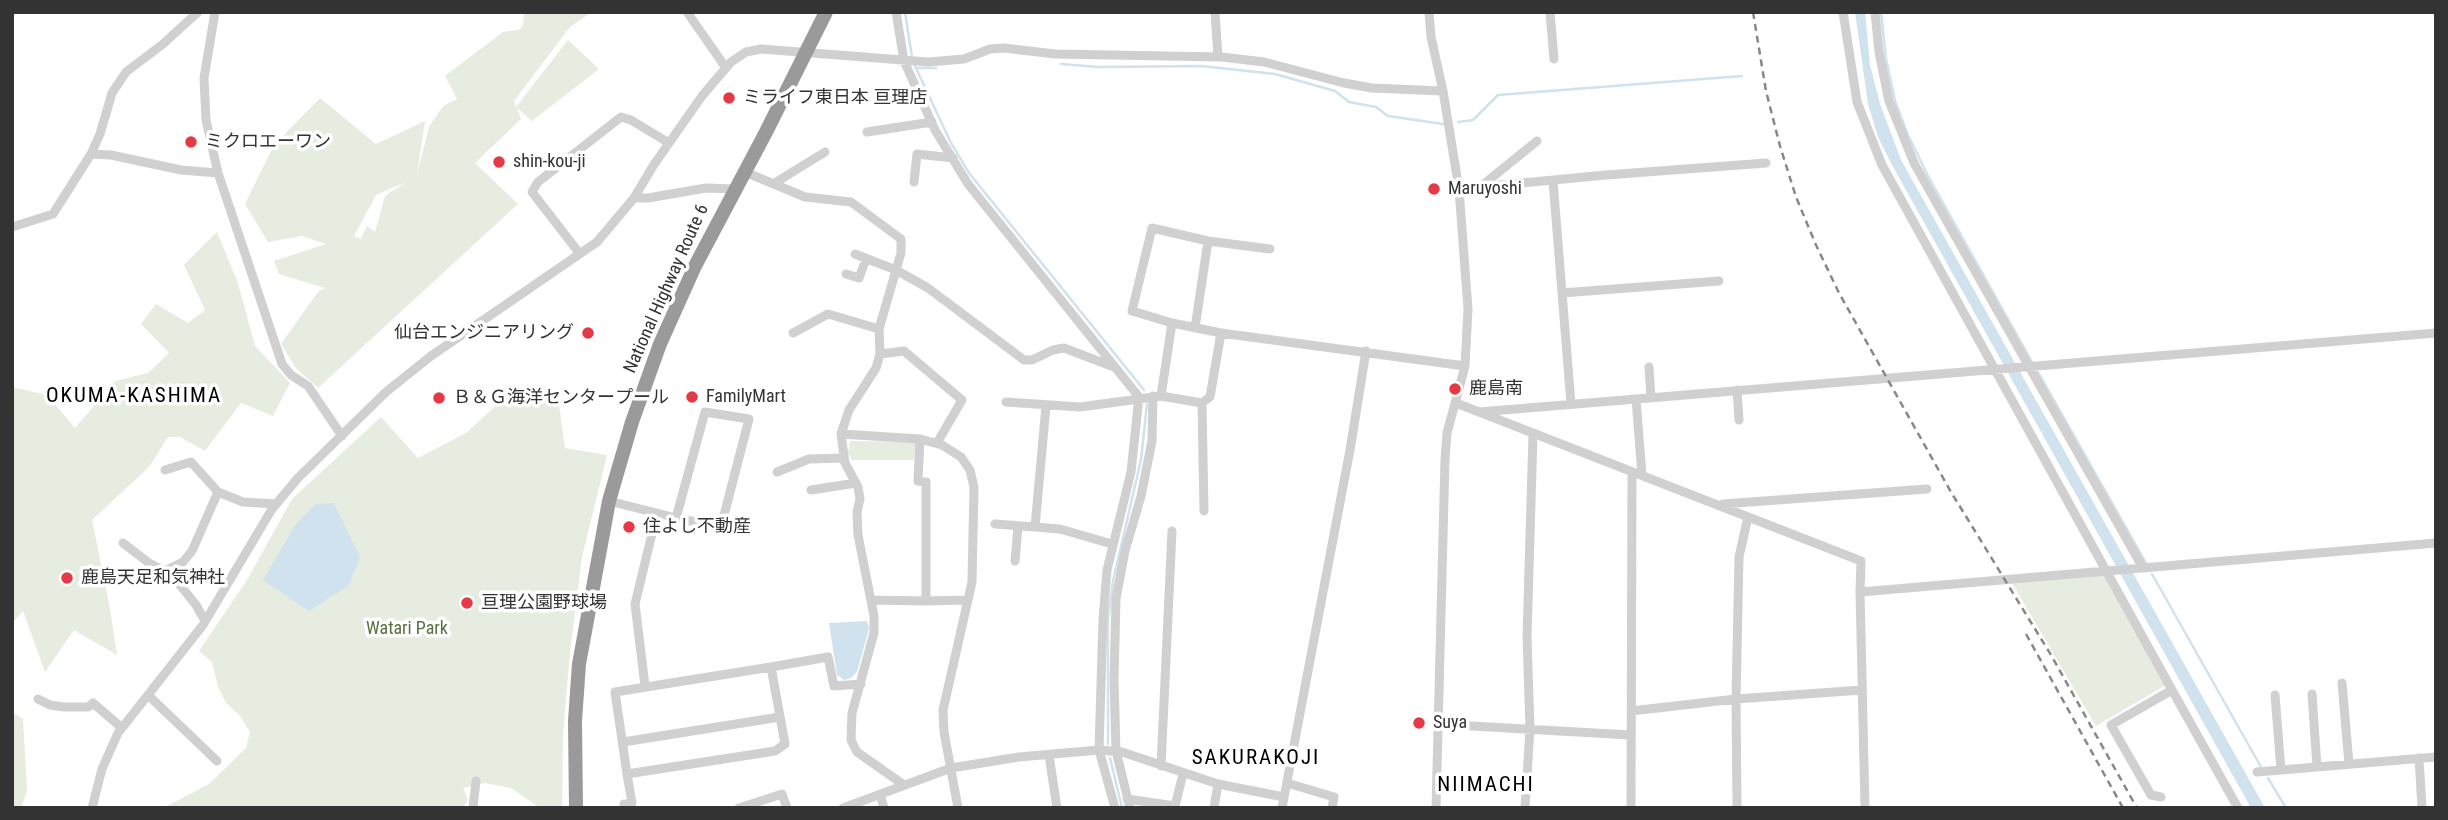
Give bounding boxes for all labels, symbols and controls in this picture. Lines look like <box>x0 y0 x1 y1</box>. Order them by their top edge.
place label: ミライフ東日本 亘理店 <box>743 87 927 109</box>
marker: ミライフ東日本 亘理店 <box>721 90 737 106</box>
place label: ミクロエーワン <box>205 131 331 153</box>
marker: ミクロエーワン <box>183 134 199 150</box>
place label: shin-kou-ji <box>513 151 586 173</box>
marker: shin-kou-ji <box>491 154 507 170</box>
place label: Maruyoshi <box>1448 178 1522 200</box>
marker: Maruyoshi <box>1426 181 1442 197</box>
street label: National Highway Route 6 <box>620 201 714 377</box>
place label: 仙台エンジニアリング <box>394 322 574 344</box>
marker: 仙台エンジニアリング <box>580 325 596 341</box>
place label: 鹿島南 <box>1469 378 1523 400</box>
marker: 鹿島南 <box>1447 381 1463 397</box>
district label: OKUMA-KASHIMA <box>48 384 220 410</box>
place label: FamilyMart <box>706 386 786 408</box>
place label: Ｂ＆Ｇ海洋センタープール <box>453 387 669 409</box>
marker: FamilyMart <box>684 389 700 405</box>
marker: Ｂ＆Ｇ海洋センタープール <box>431 390 447 406</box>
place label: 住よし不動産 <box>643 516 751 538</box>
marker: 住よし不動産 <box>621 519 637 535</box>
place label: 鹿島天足和気神社 <box>81 567 225 589</box>
marker: 鹿島天足和気神社 <box>59 570 75 586</box>
place label: 亘理公園野球場 <box>481 592 607 614</box>
marker: 亘理公園野球場 <box>459 595 475 611</box>
park label: Watari Park <box>366 618 448 640</box>
place label: Suya <box>1433 712 1467 734</box>
marker: Suya <box>1411 715 1427 731</box>
district label: SAKURAKOJI <box>1193 746 1319 772</box>
district label: NIIMACHI <box>1438 773 1534 799</box>

